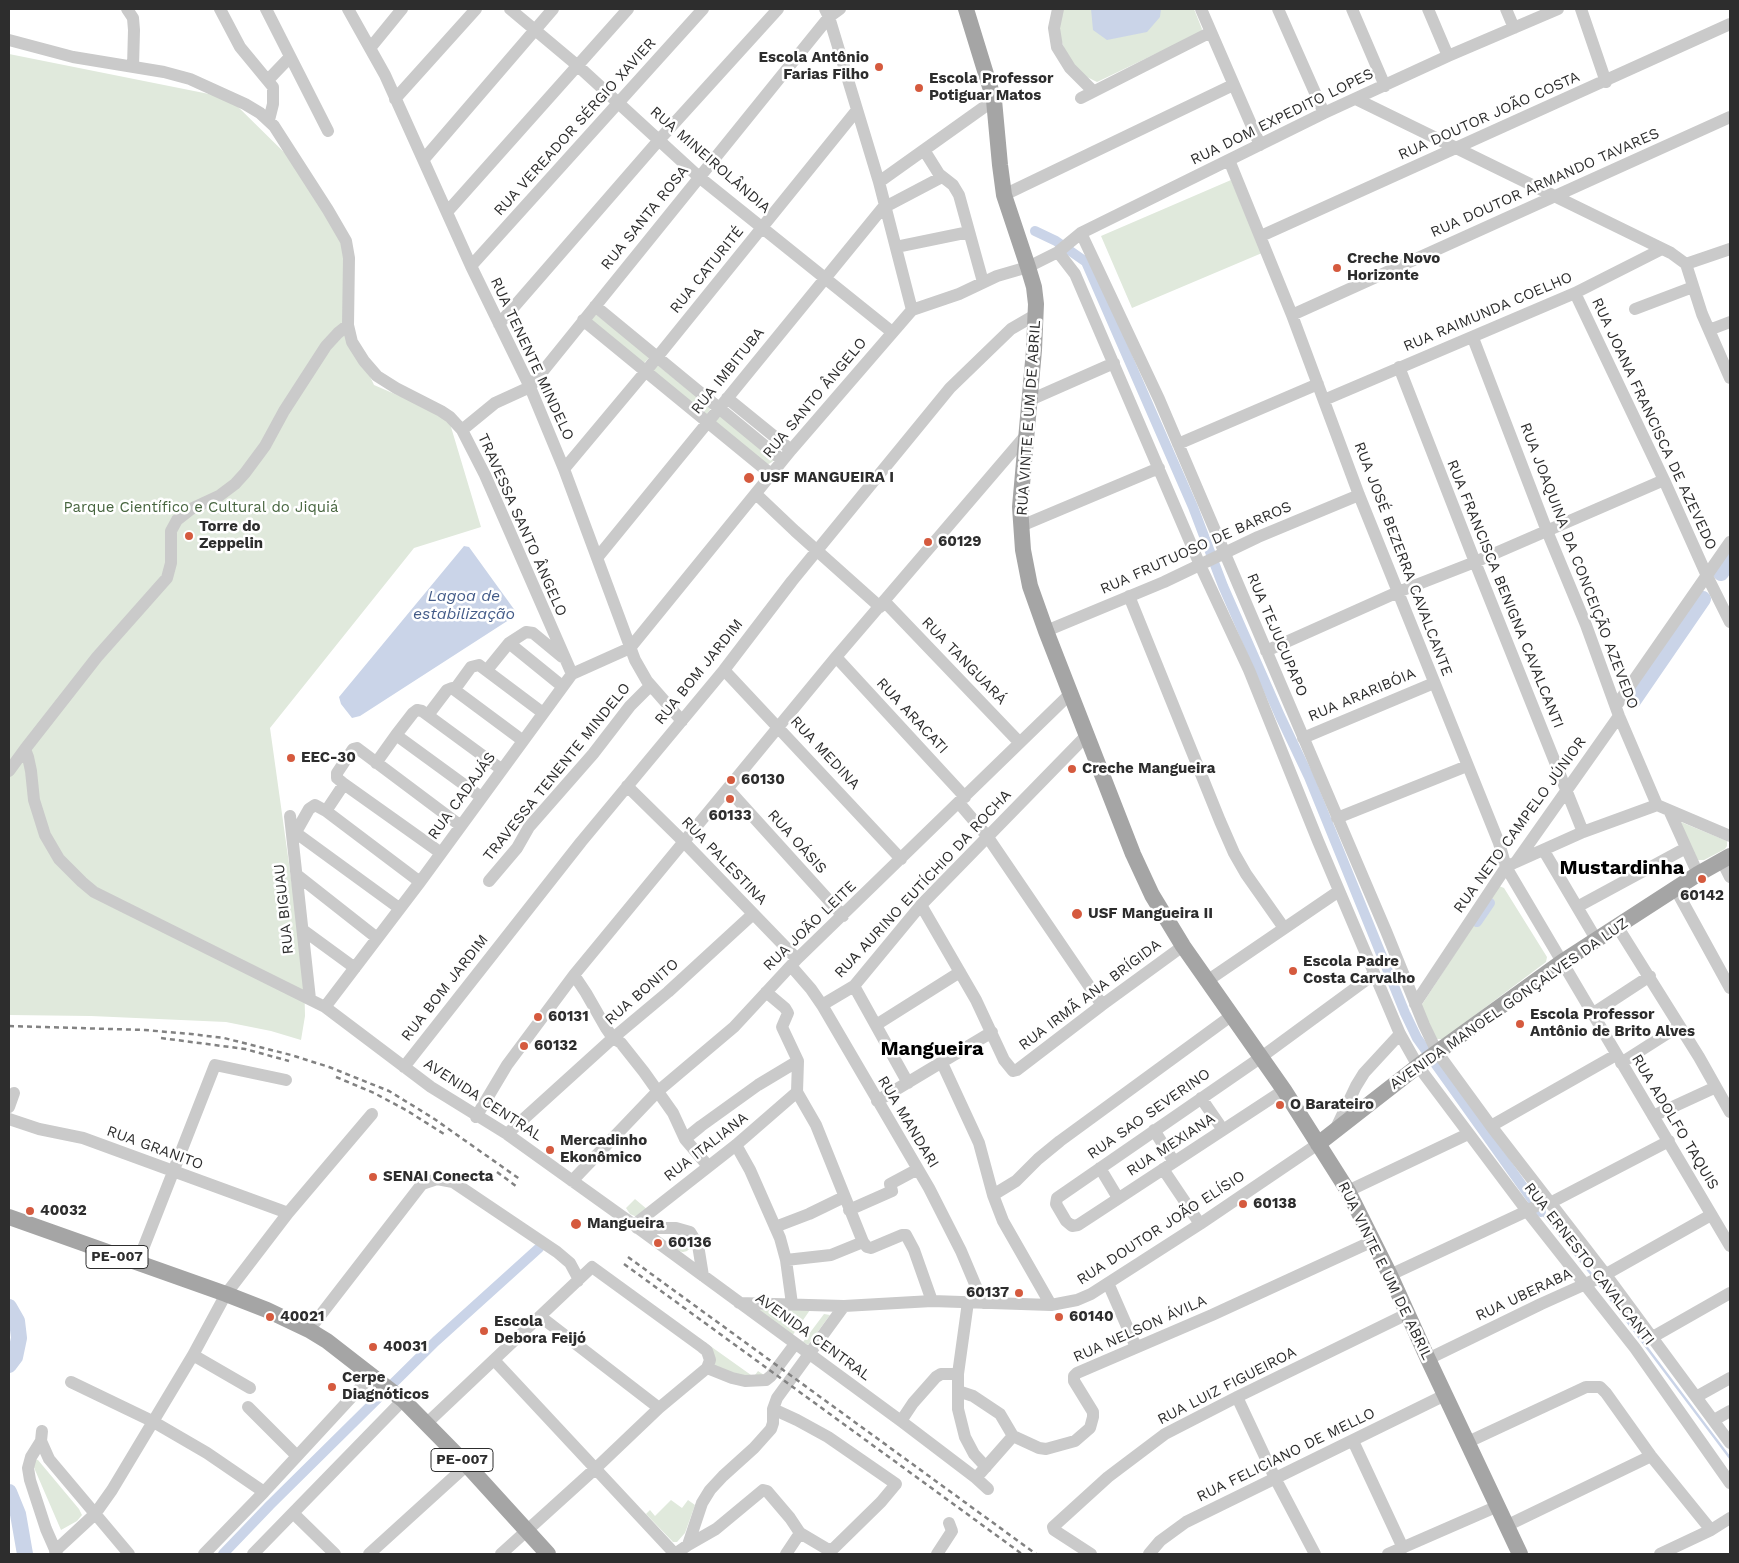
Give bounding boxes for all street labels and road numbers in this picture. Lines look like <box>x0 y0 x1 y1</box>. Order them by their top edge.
street label: RUA VEREADOR SÉRGIO XAVIER <box>490 34 660 220</box>
street label: RUA DOM EXPEDITO LOPES <box>1188 65 1376 169</box>
street label: RUA DOUTOR JOÃO COSTA <box>1396 68 1582 164</box>
street label: RUA MINEIROLÂNDIA <box>646 103 774 217</box>
street label: RUA DOUTOR ARMANDO TAVARES <box>1428 124 1662 242</box>
street label: RUA SANTA ROSA <box>597 162 693 274</box>
street label: RUA CATURITÉ <box>666 223 748 317</box>
street label: RUA RAIMUNDA COELHO <box>1401 268 1575 356</box>
street label: RUA TENENTE MINDELO <box>486 275 578 443</box>
street label: RUA JOANA FRANCISCA DE AZEVEDO <box>1588 295 1720 553</box>
street label: RUA VINTE E UM DE ABRIL <box>1013 320 1045 516</box>
street label: RUA IMBITUBA <box>688 324 768 418</box>
street label: RUA SANTO ÂNGELO <box>759 334 871 462</box>
street label: RUA JOAQUINA DA CONCEIÇÃO AZEVEDO <box>1516 420 1642 712</box>
street label: TRAVESSA SANTO ÂNGELO <box>473 431 571 619</box>
street label: RUA JOSÉ BEZERRA CAVALCANTE <box>1350 440 1456 678</box>
street label: RUA FRANCISCA BENIGNA CAVALCANTI <box>1443 457 1567 731</box>
street label: RUA FRUTUOSO DE BARROS <box>1098 498 1294 598</box>
street label: RUA TEJUCUPAPO <box>1243 571 1311 699</box>
street label: RUA TANGUARÁ <box>918 613 1010 709</box>
street label: RUA BOM JARDIM <box>651 616 747 728</box>
street label: RUA ARARIBÓIA <box>1306 664 1418 726</box>
street label: RUA ARACATI <box>872 674 952 758</box>
street label: TRAVESSA TENENTE MINDELO <box>480 679 634 865</box>
street label: RUA MEDINA <box>786 713 864 793</box>
street label: RUA NETO CAMPELO JÚNIOR <box>1450 733 1590 917</box>
street label: RUA CADAJÁS <box>424 749 500 843</box>
street label: RUA AURINO EUTÍCHIO DA ROCHA <box>831 786 1015 982</box>
street label: RUA OÁSIS <box>764 806 830 878</box>
street label: RUA PALESTINA <box>677 813 771 909</box>
street label: RUA BIGUAU <box>270 863 298 955</box>
street label: RUA JOÃO LEITE <box>760 877 860 975</box>
street label: AVENIDA MANOEL GONÇALVES DA LUZ <box>1386 914 1632 1094</box>
street label: RUA BOM JARDIM <box>398 931 492 1045</box>
street label: RUA IRMÃ ANA BRÍGIDA <box>1015 936 1165 1054</box>
street label: RUA BONITO <box>601 955 683 1029</box>
street label: RUA ADOLFO TAQUIS <box>1627 1051 1723 1193</box>
street label: AVENIDA CENTRAL <box>420 1055 546 1145</box>
street label: RUA SAO SEVERINO <box>1084 1065 1214 1163</box>
street label: RUA MANDARI <box>874 1073 942 1171</box>
street label: RUA ITALIANA <box>660 1109 752 1185</box>
street label: RUA MEXIANA <box>1123 1110 1219 1180</box>
street label: RUA GRANITO <box>104 1122 206 1174</box>
street label: RUA DOUTOR JOÃO ELÍSIO <box>1074 1167 1248 1289</box>
street label: RUA VINTE E UM DE ABRIL <box>1334 1179 1436 1363</box>
street label: RUA ERNESTO CAVALCANTI <box>1520 1179 1658 1349</box>
road number: PE-007 <box>86 1246 148 1268</box>
street label: RUA UBERABA <box>1473 1265 1575 1325</box>
street label: AVENIDA CENTRAL <box>752 1289 874 1385</box>
street label: RUA NELSON ÁVILA <box>1071 1292 1209 1366</box>
street label: RUA LUIZ FIGUEIROA <box>1155 1343 1299 1429</box>
street label: RUA FELICIANO DE MELLO <box>1194 1404 1378 1506</box>
road number: PE-007 <box>431 1448 493 1472</box>

